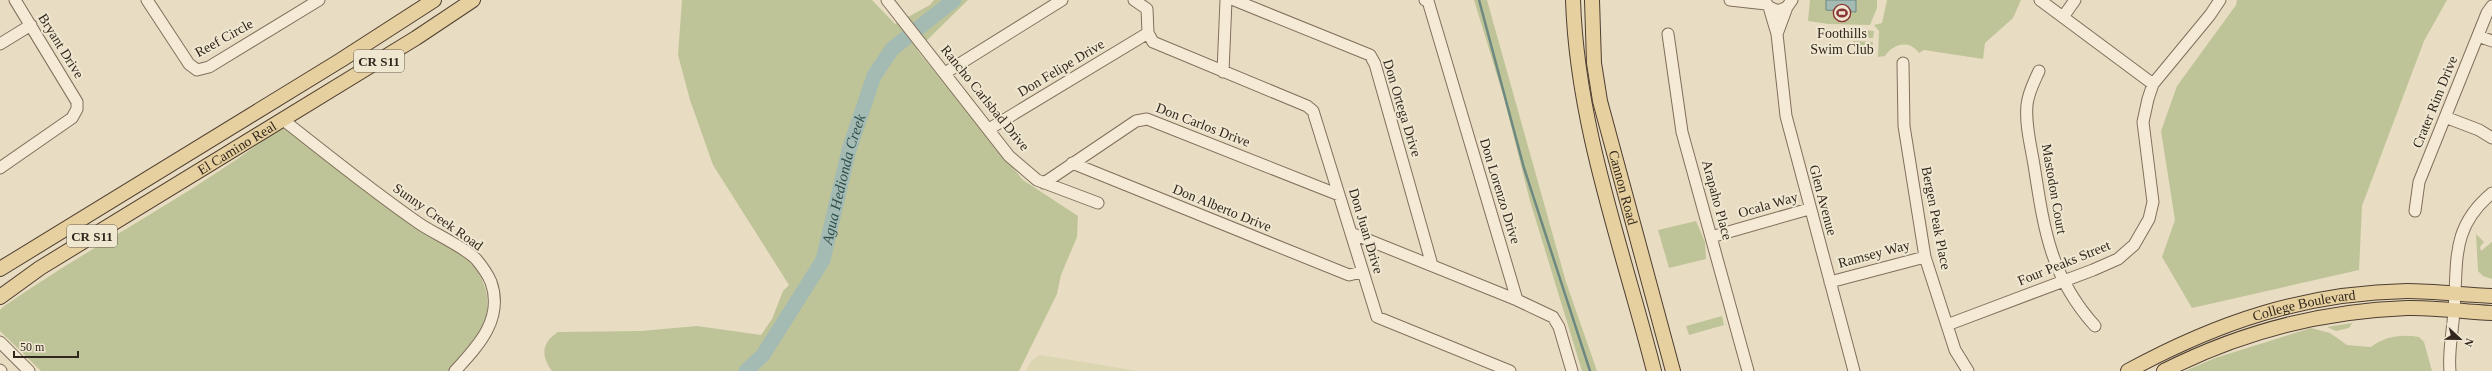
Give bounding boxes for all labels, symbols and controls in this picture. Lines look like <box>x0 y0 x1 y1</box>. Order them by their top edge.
sports icon: Foothills Swim Club <box>1832 3 1852 23</box>
street label: Bryant Drive <box>35 11 87 81</box>
street label: Reef Circle <box>192 16 256 60</box>
place label: Foothills Swim Club <box>1810 26 1874 57</box>
street label: Don Felipe Drive <box>1015 36 1107 100</box>
street label: Rancho Carlsbad Drive <box>938 42 1032 154</box>
road number: CR S11 <box>354 50 404 72</box>
street label: Crater Rim Drive <box>2410 54 2460 150</box>
street label: Don Ortega Drive <box>1380 57 1424 159</box>
street label: Don Carlos Drive <box>1154 100 1252 150</box>
water label: Agua Hedionda Creek <box>819 112 869 247</box>
street label: El Camino Real <box>195 118 279 177</box>
street label: Don Lorenzo Drive <box>1477 136 1523 246</box>
street label: Mastodon Court <box>2039 143 2069 235</box>
street label: Cannon Road <box>1606 148 1641 226</box>
street label: Arapaho Place <box>1699 158 1735 242</box>
street label: Glen Avenue <box>1806 163 1840 237</box>
street label: Bergen Peak Place <box>1919 165 1953 271</box>
street label: Sunny Creek Road <box>390 181 486 253</box>
street label: Don Alberto Drive <box>1171 181 1273 235</box>
street label: Don Juan Drive <box>1346 186 1386 276</box>
street label: Ocala Way <box>1737 189 1799 221</box>
road number: CR S11 <box>67 225 117 247</box>
street label: Ramsey Way <box>1836 237 1912 271</box>
street label: Four Peaks Street <box>2015 238 2113 288</box>
street label: College Boulevard <box>2250 287 2356 324</box>
north arrow <box>2440 319 2480 359</box>
scale bar <box>14 333 78 359</box>
text: N <box>2462 337 2476 349</box>
text: 50 m <box>20 340 45 354</box>

